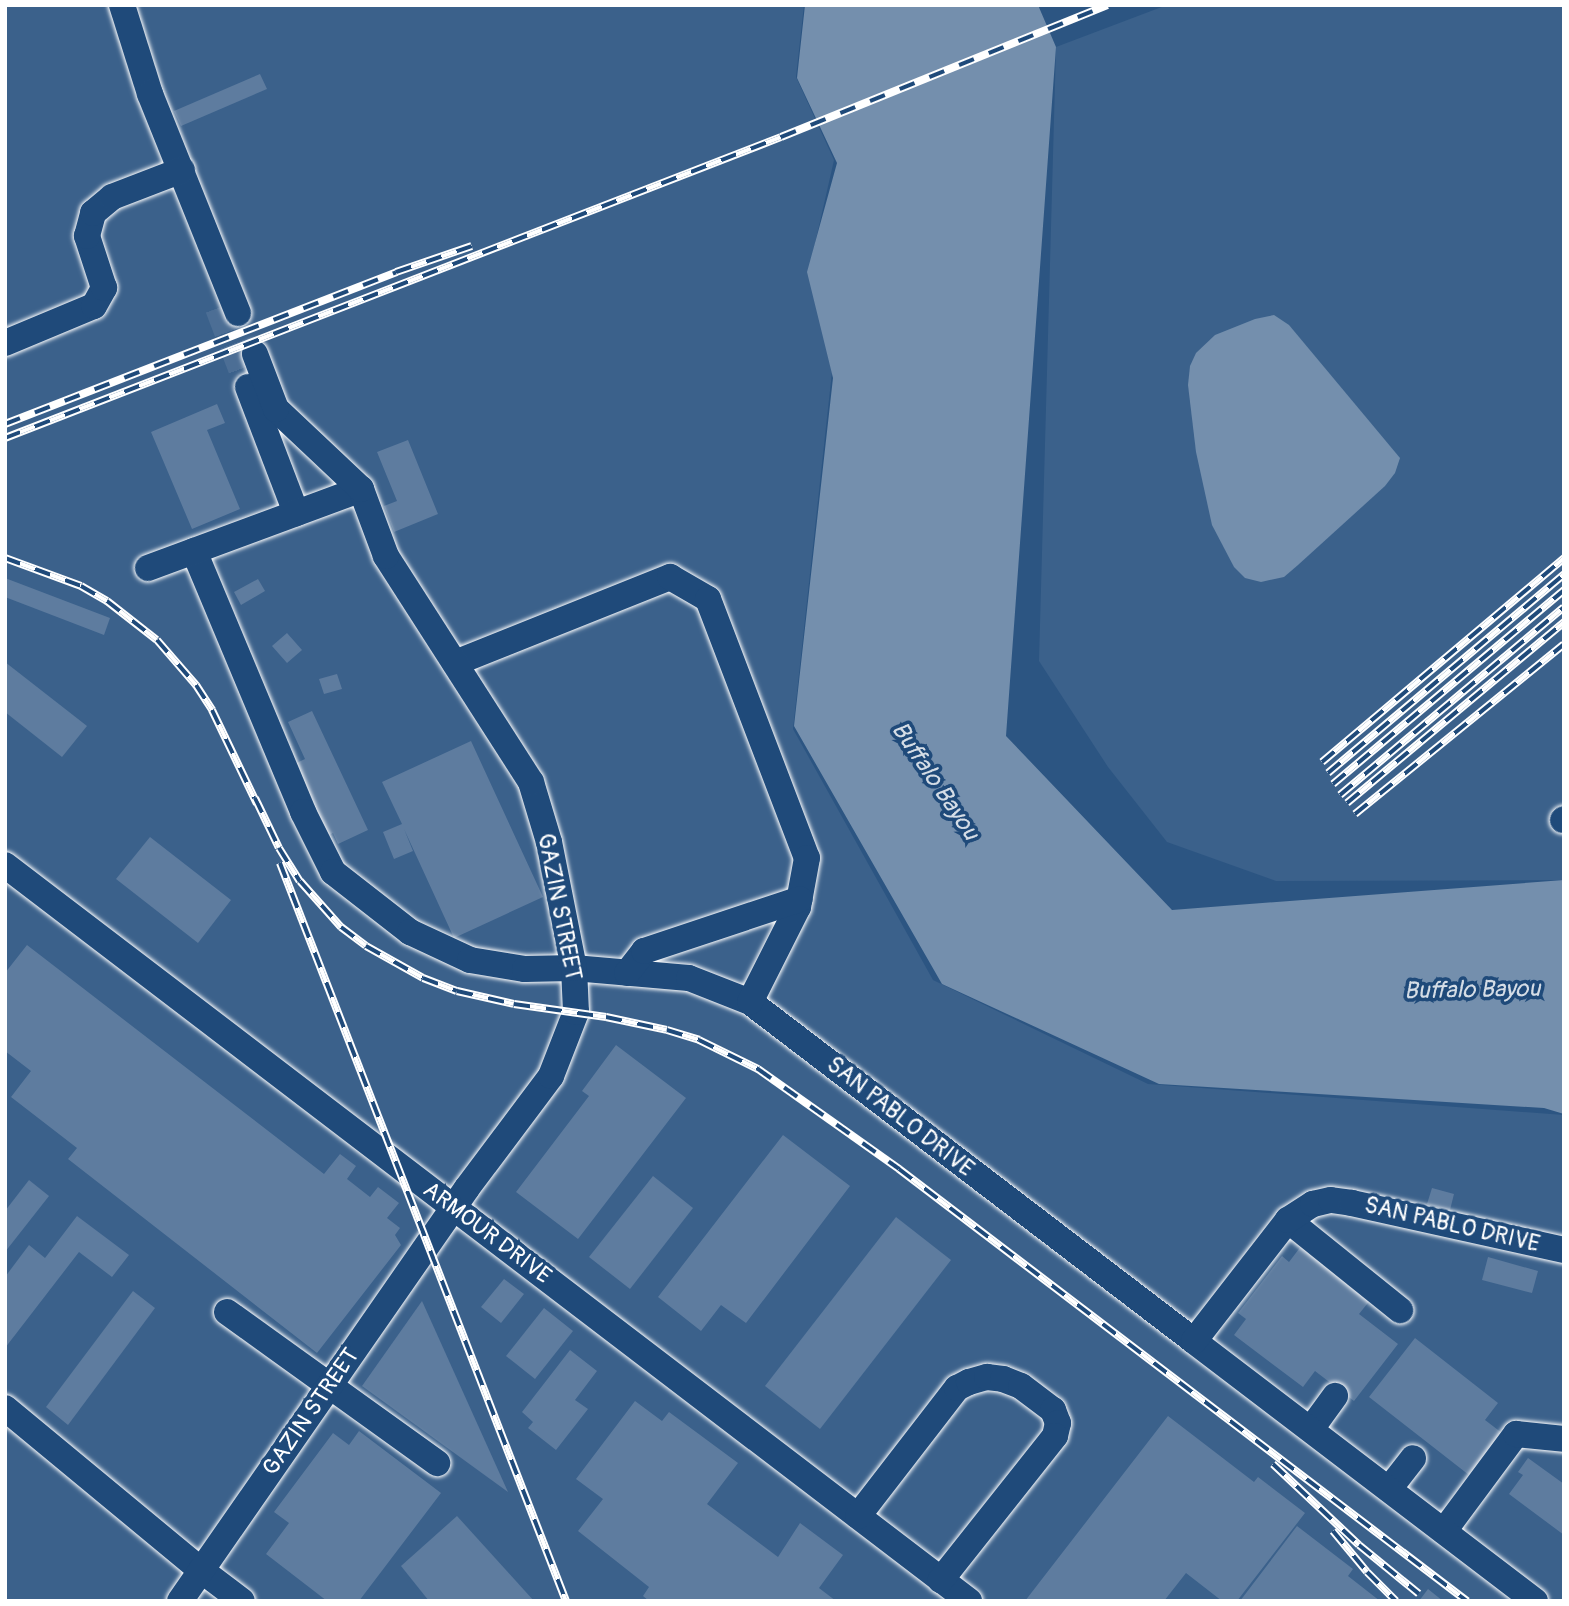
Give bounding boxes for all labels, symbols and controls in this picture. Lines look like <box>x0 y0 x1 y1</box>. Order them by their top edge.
water label: Buffalo Bayou <box>885 716 985 846</box>
street label: GAZIN STREET <box>531 831 587 983</box>
water label: Buffalo Bayou <box>1404 974 1540 1006</box>
street label: SAN PABLO DRIVE <box>821 1051 979 1183</box>
street label: ARMOUR DRIVE <box>418 1176 556 1290</box>
street label: SAN PABLO DRIVE <box>1362 1191 1542 1259</box>
street label: GAZIN STREET <box>257 1343 365 1481</box>

